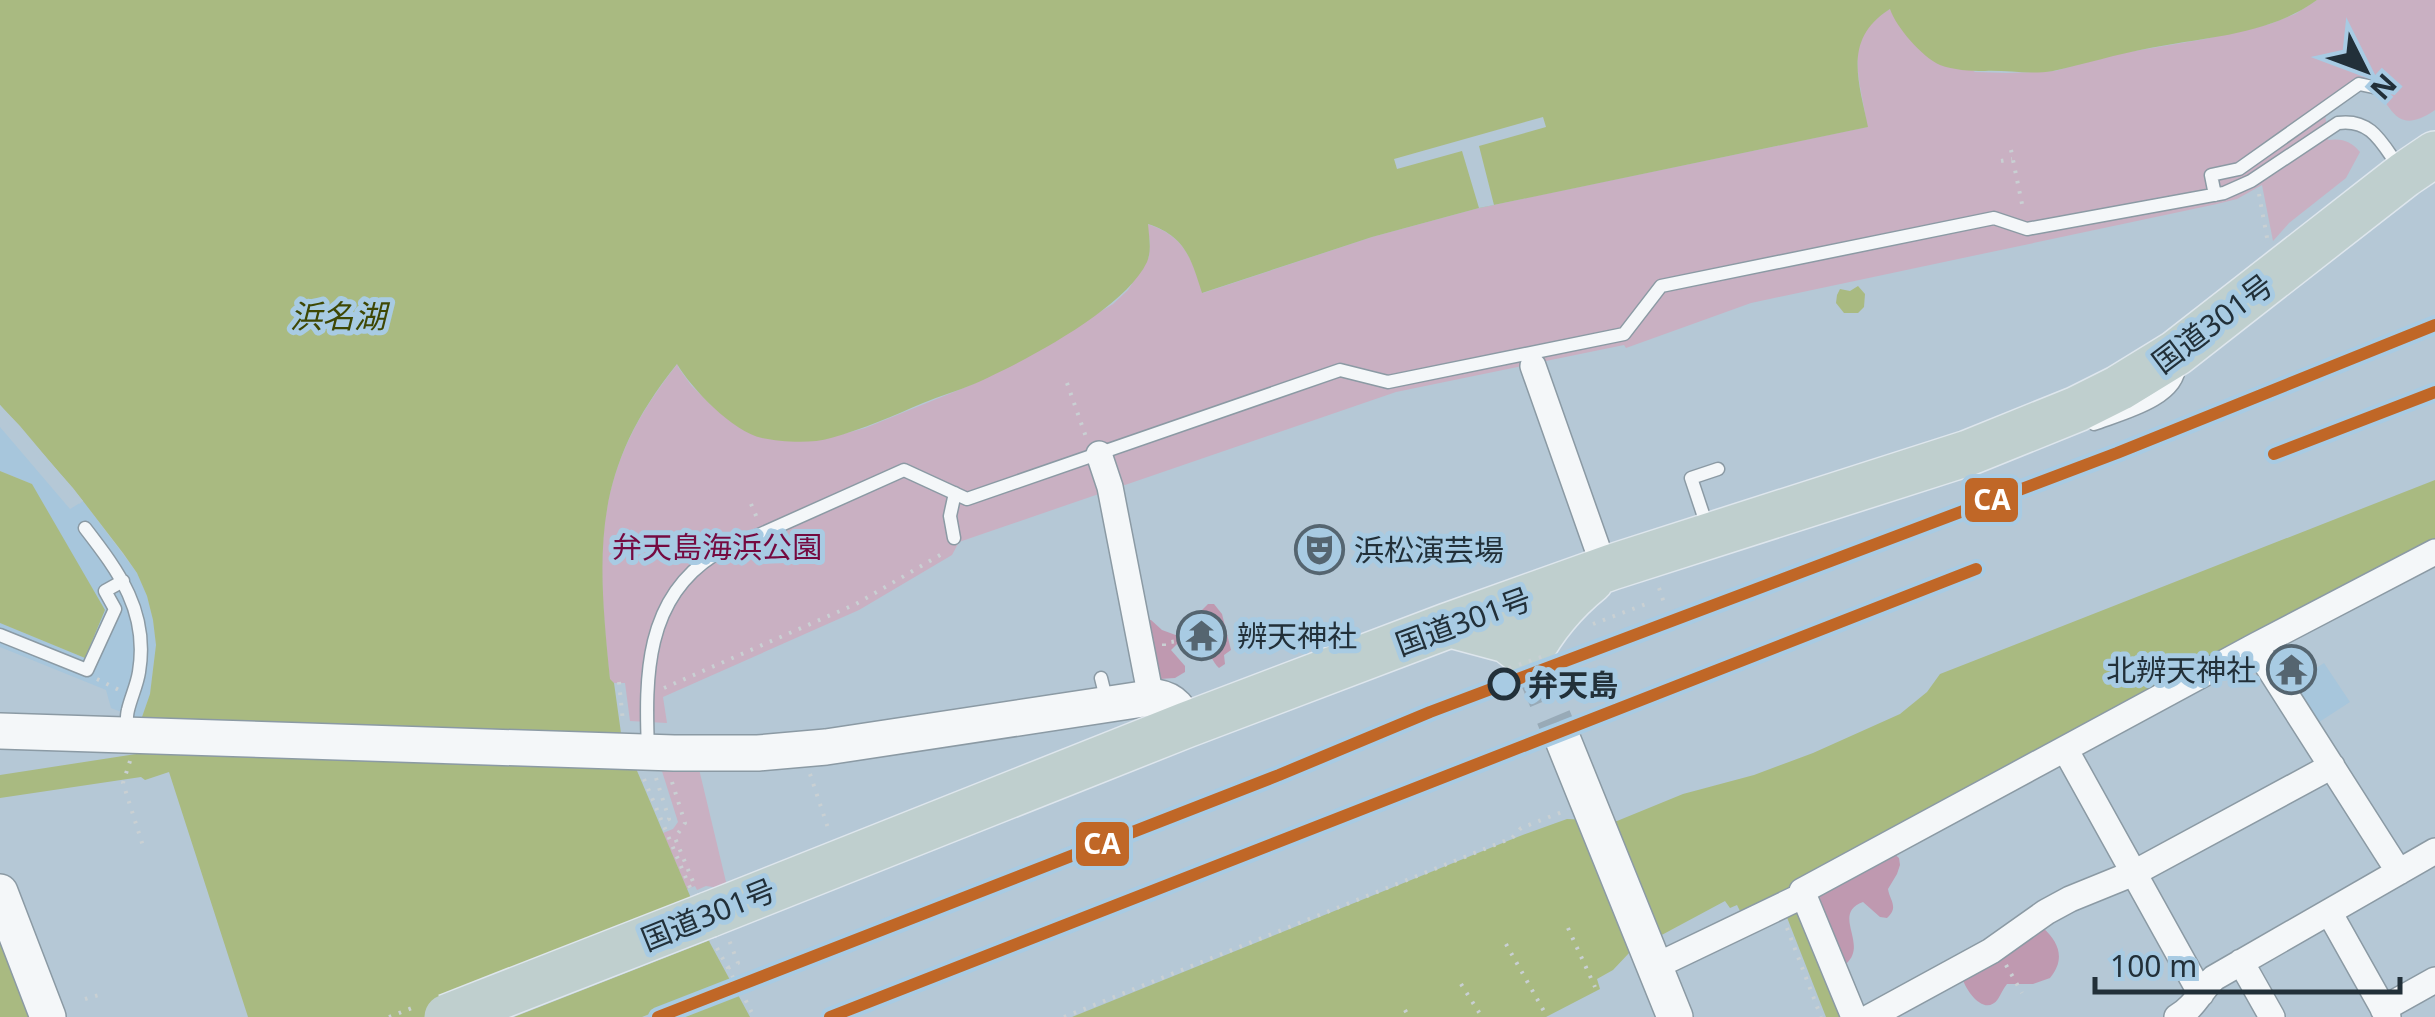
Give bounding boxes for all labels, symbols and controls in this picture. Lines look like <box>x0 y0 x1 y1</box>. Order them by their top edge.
north arrow <box>2315 20 2415 120</box>
text: N <box>2363 66 2406 109</box>
street label: 国道301号 <box>2143 264 2281 382</box>
water label: 浜名湖 <box>290 294 391 337</box>
line badge: CA <box>1963 476 2020 524</box>
text: CA <box>1973 480 2011 518</box>
theatre icon: 浜松演芸場 <box>1293 523 1345 575</box>
park label: 弁天島海浜公園 <box>612 526 822 567</box>
place label: 浜松演芸場 <box>1354 529 1504 570</box>
street label: 国道301号 <box>1390 578 1536 664</box>
temple icon: 辨天神社 <box>1176 609 1228 661</box>
place label: 辨天神社 <box>1237 615 1357 656</box>
temple icon: 北辨天神社 <box>2265 643 2317 695</box>
place label: 北辨天神社 <box>2106 649 2256 690</box>
place label: 弁天島 <box>1528 664 1618 705</box>
marker: 弁天島 <box>1489 669 1519 699</box>
line badge: CA <box>1074 820 1131 868</box>
text: CA <box>1083 824 1121 862</box>
street label: 国道301号 <box>635 868 781 960</box>
scale bar <box>2095 932 2400 994</box>
text: 100 m <box>2110 945 2197 986</box>

